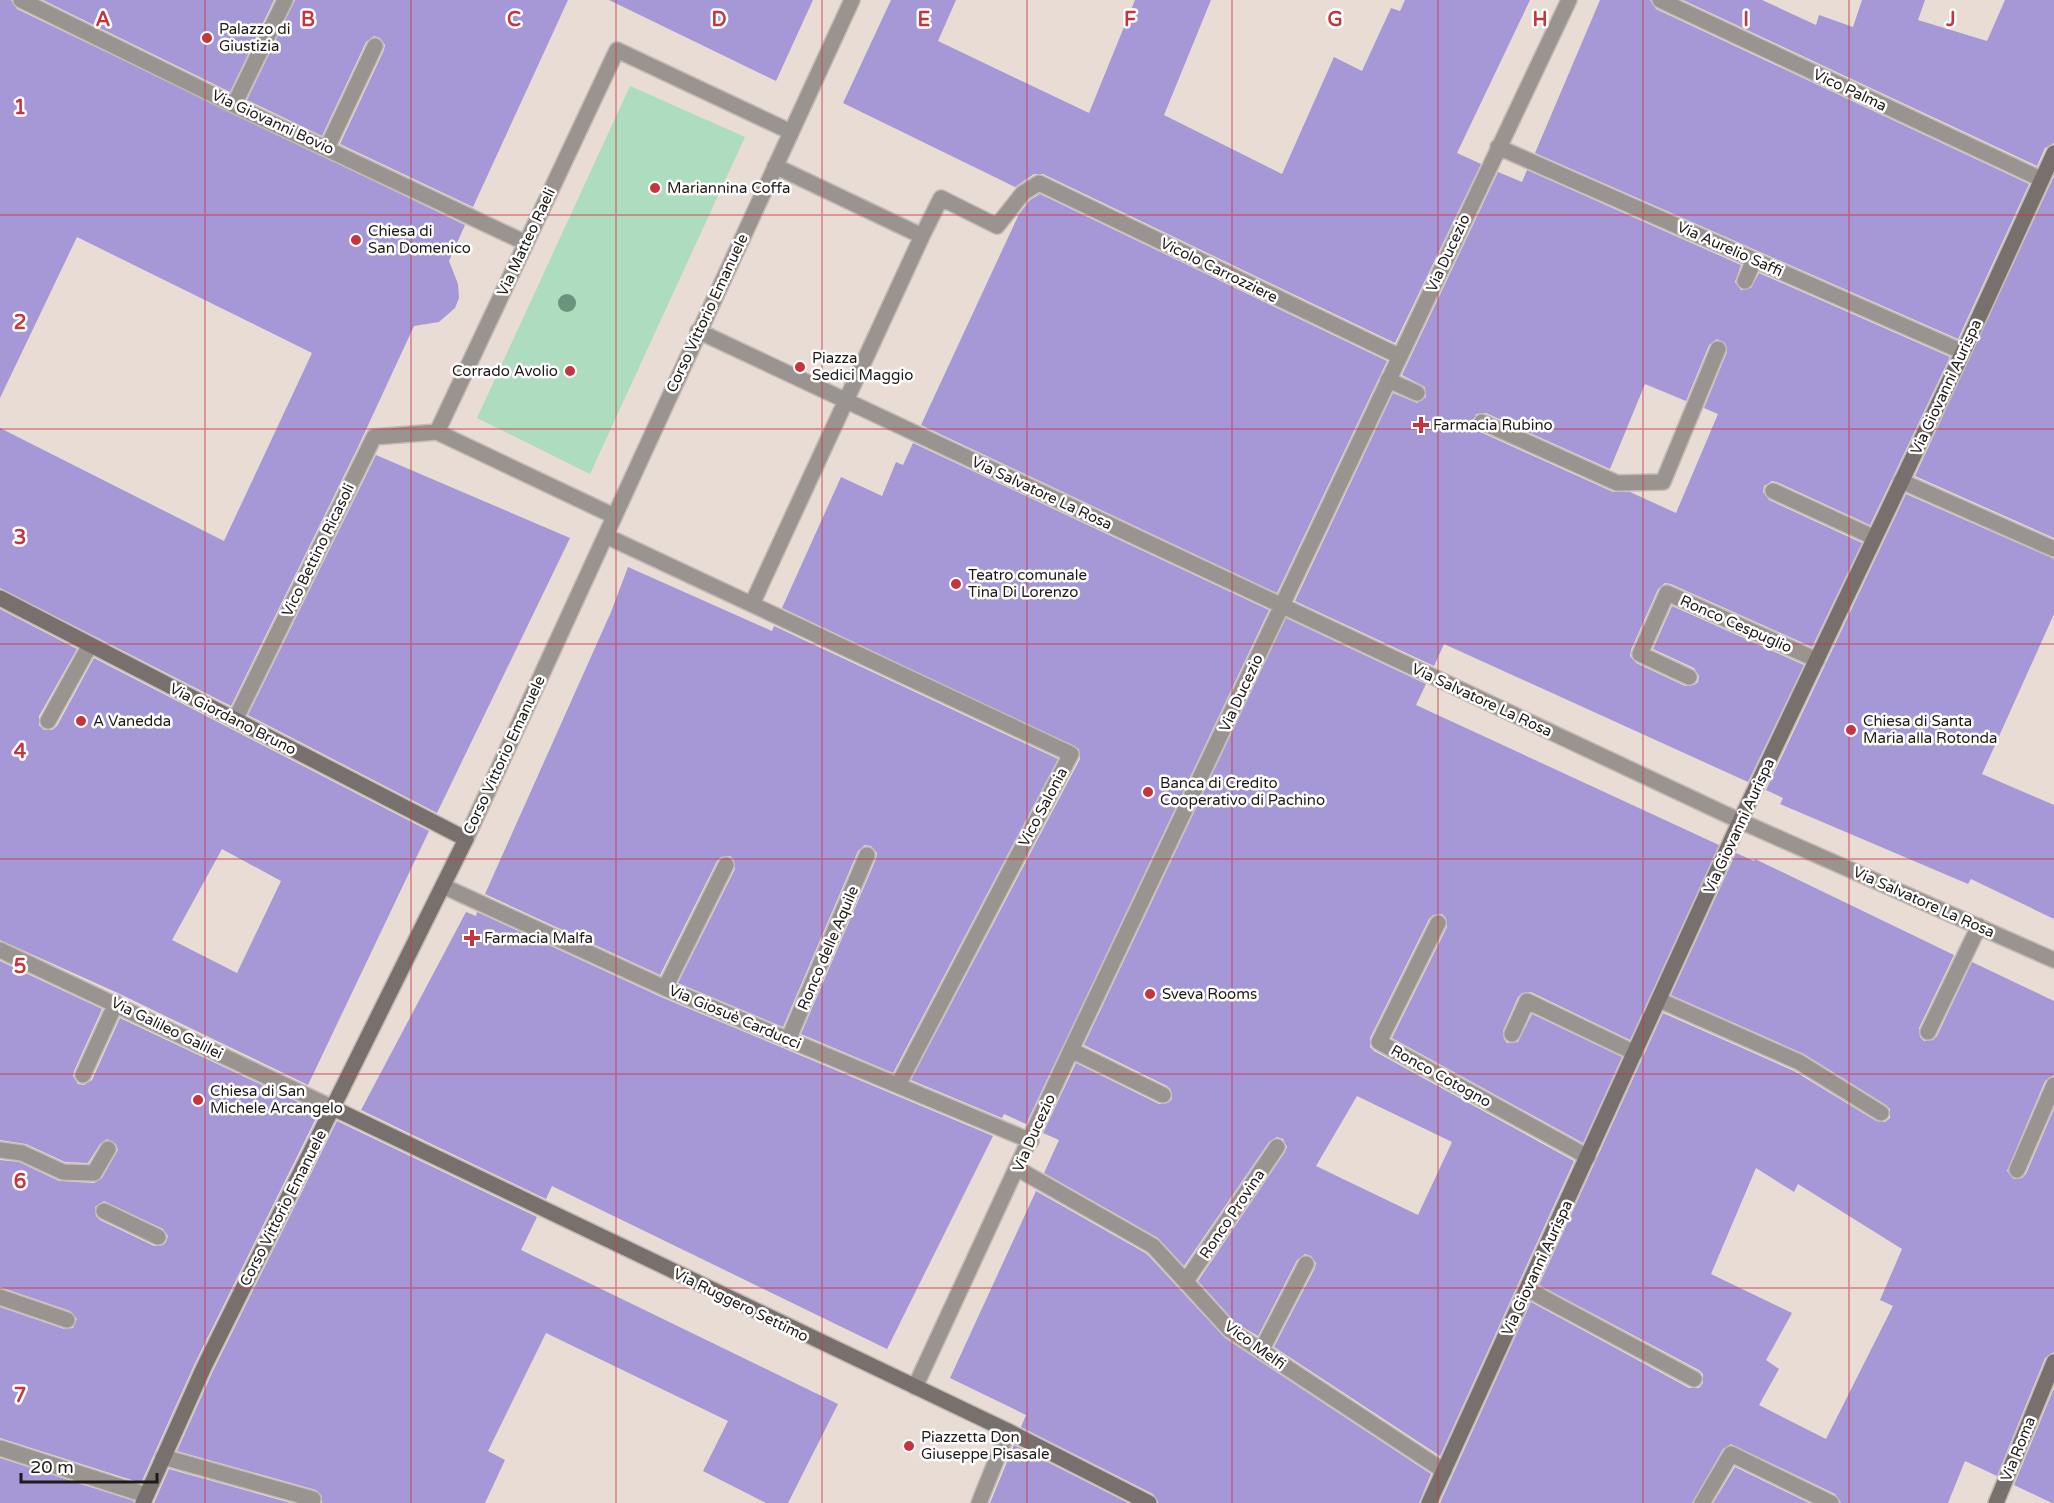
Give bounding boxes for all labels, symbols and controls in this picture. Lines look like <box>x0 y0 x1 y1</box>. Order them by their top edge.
text: A <box>96 8 111 32</box>
text: B <box>301 8 315 32</box>
text: C <box>507 8 521 32</box>
text: D <box>711 8 727 32</box>
text: E <box>918 8 931 32</box>
text: F <box>1124 8 1136 32</box>
text: G <box>1327 8 1343 32</box>
text: H <box>1532 8 1548 32</box>
text: I <box>1743 8 1749 32</box>
text: J <box>1945 8 1956 32</box>
place label: Palazzo di Giustizia <box>219 20 290 55</box>
marker: Palazzo di Giustizia <box>200 31 214 45</box>
street label: Vico Palma <box>1810 65 1890 115</box>
street label: Via Giovanni Bovio <box>209 86 337 158</box>
text: 1 <box>14 96 26 120</box>
place label: Mariannina Coffa <box>667 179 790 197</box>
marker: Mariannina Coffa <box>648 181 662 195</box>
street label: Via Matteo Raeli <box>493 185 559 299</box>
street label: Via Ducezio <box>1422 211 1474 295</box>
street label: Via Aurelio Saffi <box>1674 218 1786 280</box>
place label: Chiesa di San Domenico <box>368 222 471 257</box>
street label: Corso Vittorio Emanuele <box>662 231 752 395</box>
marker: Chiesa di San Domenico <box>349 233 363 247</box>
street label: Vicolo Carrozziere <box>1157 234 1281 306</box>
text: 2 <box>14 311 26 335</box>
street label: Via Giovanni Aurispa <box>1907 316 1985 458</box>
place label: Piazza Sedici Maggio <box>812 349 913 384</box>
marker: Piazza Sedici Maggio <box>793 360 807 374</box>
place label: Corrado Avolio <box>452 362 558 380</box>
marker: Corrado Avolio <box>563 364 577 378</box>
place label: Farmacia Rubino <box>1433 416 1553 434</box>
marker: Farmacia Rubino <box>1414 418 1428 432</box>
street label: Via Salvatore La Rosa <box>969 453 1115 533</box>
street label: Vico Bettino Ricasoli <box>278 481 358 619</box>
text: 3 <box>14 526 26 550</box>
place label: Teatro comunale Tina Di Lorenzo <box>968 566 1087 601</box>
marker: Teatro comunale Tina Di Lorenzo <box>949 577 963 591</box>
street label: Ronco Cespuglio <box>1677 591 1795 657</box>
street label: Via Ducezio <box>1215 651 1267 735</box>
street label: Via Salvatore La Rosa <box>1409 660 1555 740</box>
street label: Corso Vittorio Emanuele <box>459 673 549 837</box>
street label: Via Giordano Bruno <box>167 679 299 759</box>
place label: A Vanedda <box>93 712 171 730</box>
place label: Chiesa di Santa Maria alla Rotonda <box>1863 712 1997 747</box>
marker: A Vanedda <box>74 714 88 728</box>
marker: Chiesa di Santa Maria alla Rotonda <box>1844 723 1858 737</box>
text: 4 <box>14 740 27 764</box>
street label: Via Giovanni Aurispa <box>1700 755 1778 897</box>
street label: Vico Salonia <box>1015 764 1071 850</box>
place label: Banca di Credito Cooperativo di Pachino <box>1160 774 1325 809</box>
marker: Banca di Credito Cooperativo di Pachino <box>1141 785 1155 799</box>
street label: Via Salvatore La Rosa <box>1850 863 1998 941</box>
street label: Ronco delle Aquile <box>794 883 862 1013</box>
place label: Farmacia Malfa <box>484 929 593 947</box>
marker: Farmacia Malfa <box>465 931 479 945</box>
text: 5 <box>14 955 26 979</box>
street label: Via Giosuè Carducci <box>666 981 804 1053</box>
place label: Sveva Rooms <box>1162 985 1257 1003</box>
marker: Sveva Rooms <box>1143 987 1157 1001</box>
street label: Via Galileo Galilei <box>108 993 226 1063</box>
street label: Ronco Cotogno <box>1388 1041 1494 1111</box>
place label: Chiesa di San Michele Arcangelo <box>210 1082 343 1117</box>
street label: Via Ducezio <box>1009 1091 1059 1175</box>
marker: Chiesa di San Michele Arcangelo <box>191 1093 205 1107</box>
street label: Corso Vittorio Emanuele <box>236 1127 330 1289</box>
street label: Ronco Provina <box>1196 1166 1268 1262</box>
text: 6 <box>14 1170 26 1194</box>
street label: Via Giovanni Aurispa <box>1498 1197 1576 1339</box>
street label: Via Ruggero Settimo <box>671 1264 811 1346</box>
street label: Vico Melfi <box>1221 1317 1289 1373</box>
text: 7 <box>14 1384 26 1408</box>
street label: Via Roma <box>1997 1414 2039 1484</box>
place label: Piazzetta Don Giuseppe Pisasale <box>921 1428 1049 1463</box>
marker: Piazzetta Don Giuseppe Pisasale <box>902 1439 916 1453</box>
scale bar <box>21 1446 158 1484</box>
text: 20 m <box>30 1456 74 1478</box>

